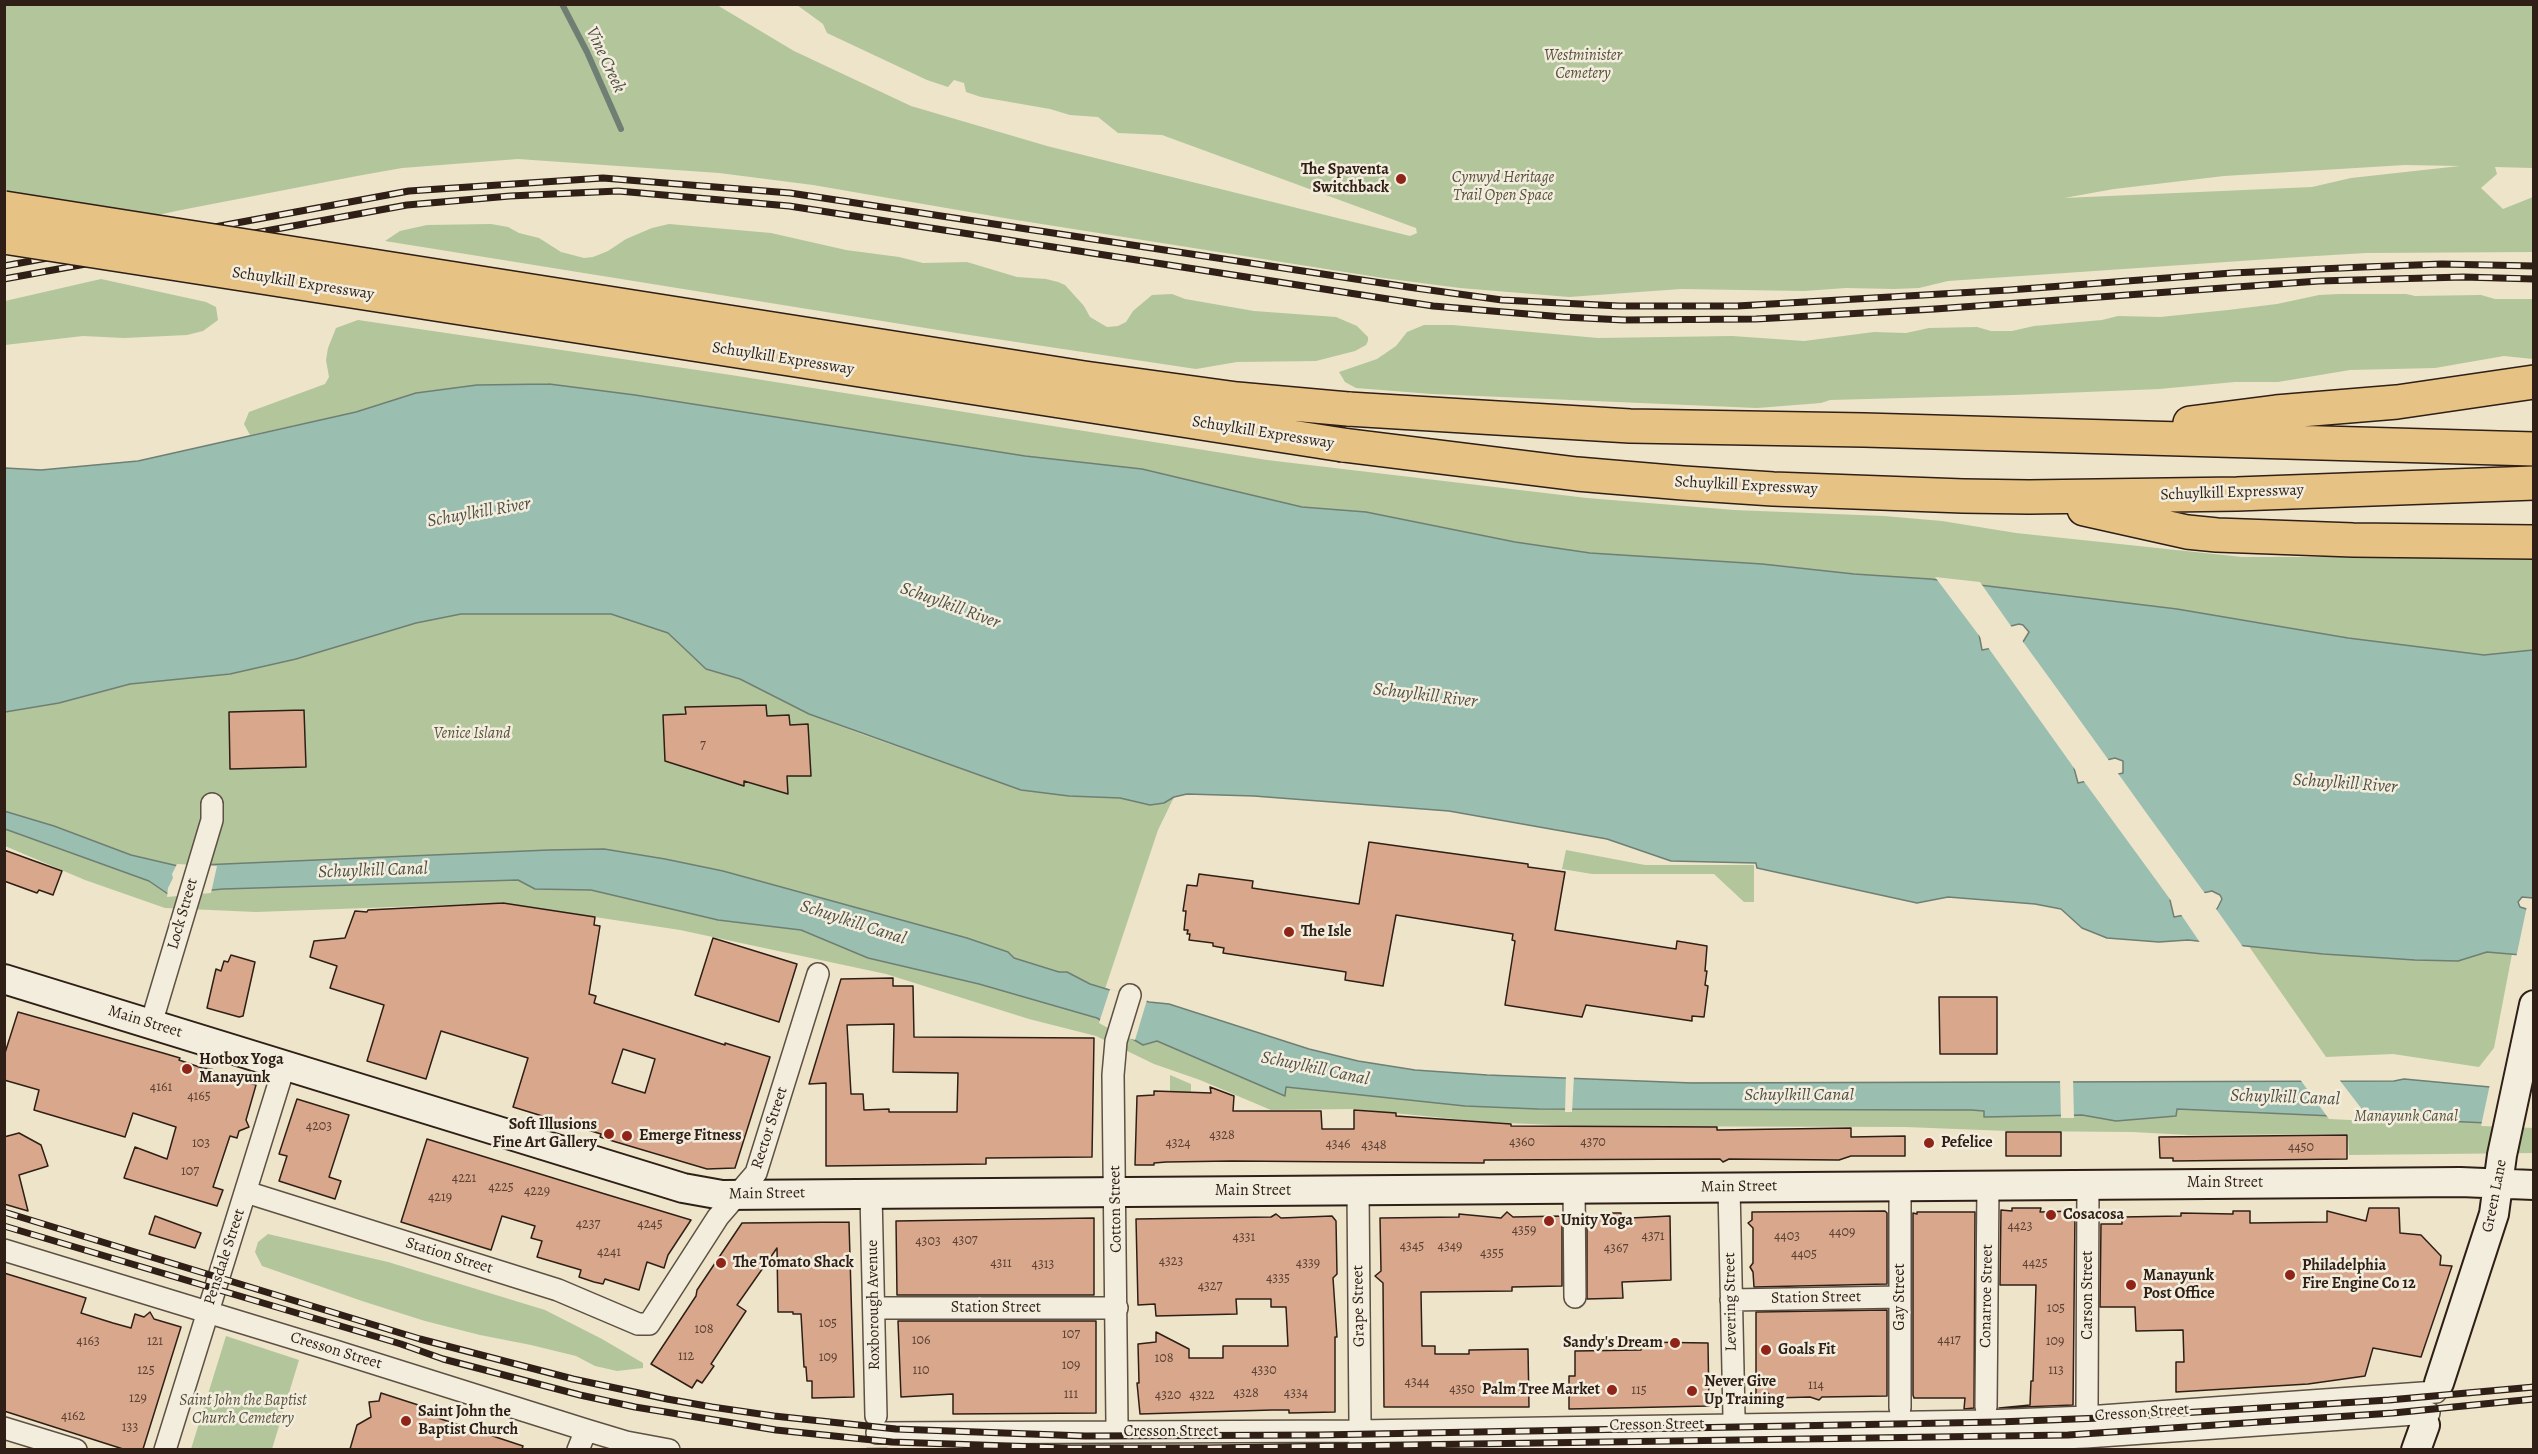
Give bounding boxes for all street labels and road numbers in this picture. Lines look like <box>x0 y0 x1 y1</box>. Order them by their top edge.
street label: Schuylkill Expressway <box>231 263 375 305</box>
street label: Schuylkill Expressway <box>711 338 855 380</box>
street label: Schuylkill Expressway <box>1191 412 1335 454</box>
street label: Schuylkill Expressway <box>1674 473 1818 499</box>
street label: Schuylkill Expressway <box>2160 481 2304 505</box>
street label: Lock Street <box>164 876 202 952</box>
street label: Main Street <box>106 1002 184 1042</box>
street label: Rector Street <box>748 1085 792 1171</box>
street label: Green Lane <box>2479 1158 2511 1234</box>
street label: Cotton Street <box>1106 1165 1126 1253</box>
street label: Main Street <box>2187 1173 2263 1193</box>
street label: Main Street <box>1701 1177 1777 1197</box>
street label: Main Street <box>1215 1181 1291 1201</box>
street label: Main Street <box>729 1184 805 1204</box>
street label: Pensdale Street <box>200 1206 250 1308</box>
street label: Station Street <box>403 1234 495 1278</box>
street label: Roxborough Avenue <box>863 1240 885 1370</box>
street label: Conarroe Street <box>1976 1244 1998 1348</box>
street label: Carson Street <box>2078 1250 2098 1340</box>
street label: Levering Street <box>1721 1252 1741 1352</box>
street label: Gay Street <box>1890 1263 1910 1331</box>
street label: Grape Street <box>1349 1265 1369 1347</box>
street label: Station Street <box>1771 1288 1861 1308</box>
street label: Station Street <box>951 1298 1041 1318</box>
street label: Cresson Street <box>288 1328 384 1374</box>
street label: Cresson Street <box>2094 1400 2190 1426</box>
street label: Cresson Street <box>1609 1415 1705 1435</box>
street label: Cresson Street <box>1124 1422 1218 1442</box>

